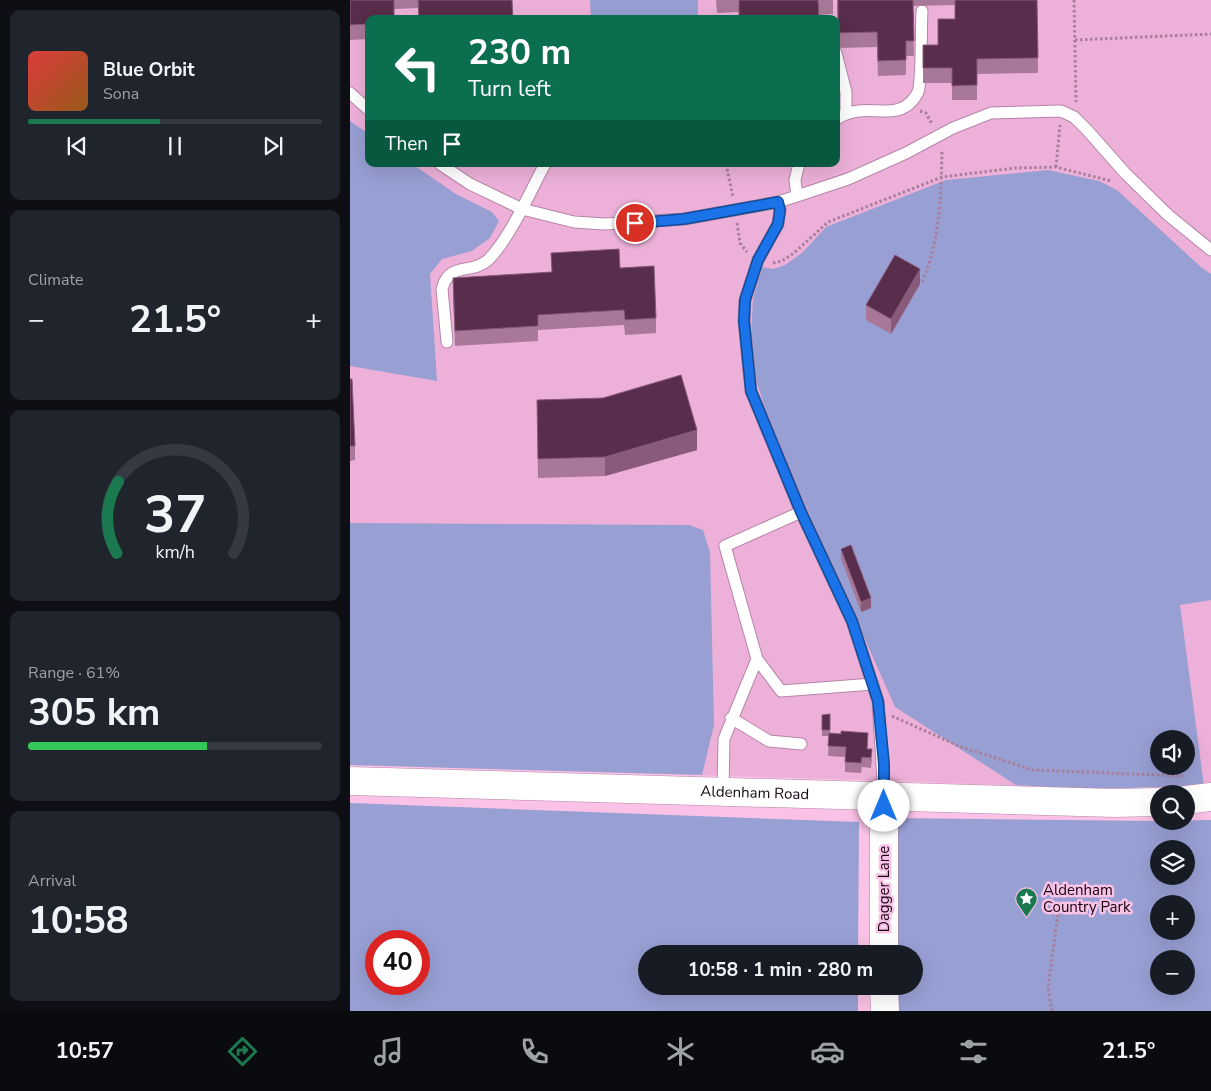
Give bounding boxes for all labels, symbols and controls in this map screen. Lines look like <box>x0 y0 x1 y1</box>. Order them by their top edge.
text: 230 m <box>468 29 571 76</box>
icon: left <box>385 35 450 100</box>
text: Blue Orbit <box>103 57 194 83</box>
text: Turn left <box>468 74 551 104</box>
text: Sona <box>103 83 139 105</box>
icon: arrive <box>438 130 466 158</box>
text: Then <box>385 131 428 157</box>
icon: previous <box>63 132 91 160</box>
icon: pause <box>161 132 189 160</box>
icon: next <box>259 132 287 160</box>
pin <box>614 202 656 244</box>
icon: arrive <box>621 209 649 237</box>
text: Climate <box>28 269 83 291</box>
text: 21.5° <box>129 294 221 345</box>
text: − <box>28 301 45 339</box>
text: + <box>305 301 322 339</box>
text: 37 <box>144 479 206 550</box>
text: km/h <box>155 540 195 564</box>
text: Range · 61% <box>28 662 120 684</box>
text: 305 km <box>28 687 160 738</box>
map controls <box>1150 730 1195 995</box>
button: sound <box>1150 730 1195 775</box>
position arrow <box>857 779 909 831</box>
street label: Aldenham Road <box>700 781 809 804</box>
button: search <box>1150 785 1195 830</box>
button: layers <box>1150 840 1195 885</box>
street label: Dagger Lane <box>874 846 894 932</box>
text: Arrival <box>28 870 76 892</box>
place label: Aldenham Country Park <box>1043 880 1131 917</box>
place icon: Aldenham Country Park <box>1015 887 1039 918</box>
text: 10:58 <box>28 895 129 946</box>
button: + <box>1150 895 1195 940</box>
speed limit sign: 40 <box>365 930 430 995</box>
button: − <box>1150 950 1195 995</box>
text: 10:58 · 1 min · 280 m <box>688 957 873 983</box>
icon: directions <box>225 1034 260 1069</box>
icon: music <box>371 1034 406 1069</box>
icon: phone <box>517 1034 552 1069</box>
icon: climate <box>663 1034 698 1069</box>
icon: car <box>810 1034 845 1069</box>
icon: filters <box>956 1034 991 1069</box>
text: 10:57 <box>56 1036 114 1066</box>
text: 21.5° <box>1102 1036 1155 1066</box>

